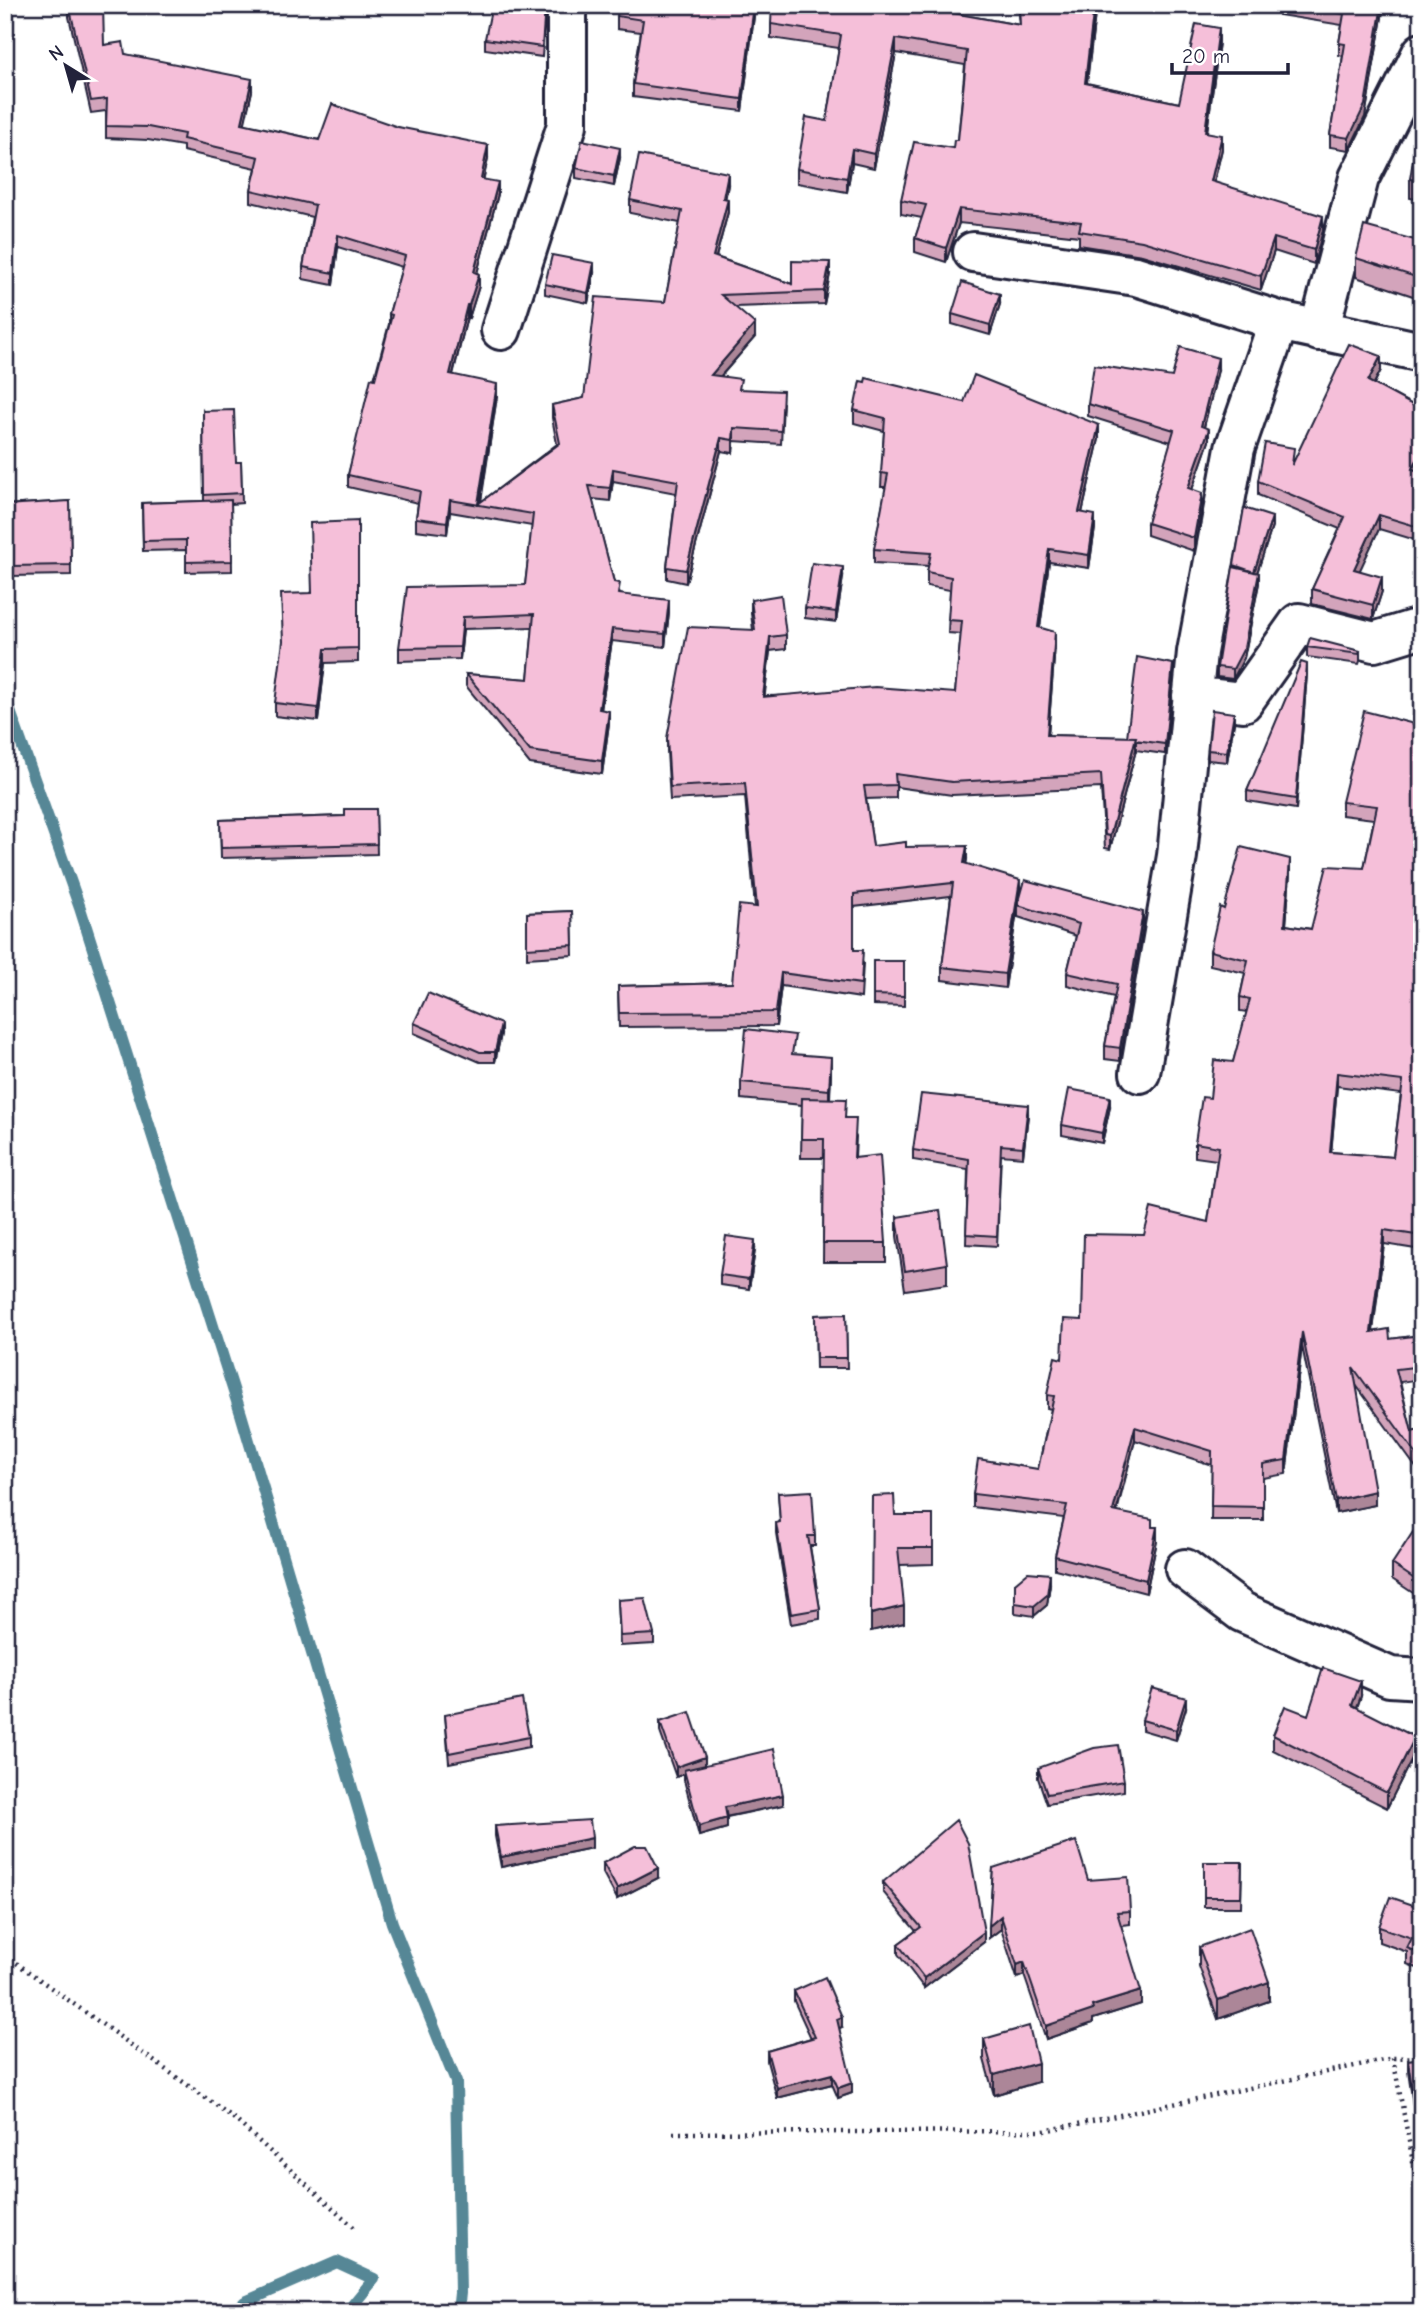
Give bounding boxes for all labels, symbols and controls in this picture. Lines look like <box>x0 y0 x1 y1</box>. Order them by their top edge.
north arrow <box>32 32 102 102</box>
scale bar <box>1172 32 1287 76</box>
text: N <box>45 41 68 66</box>
text: 20 m <box>1182 44 1230 68</box>

